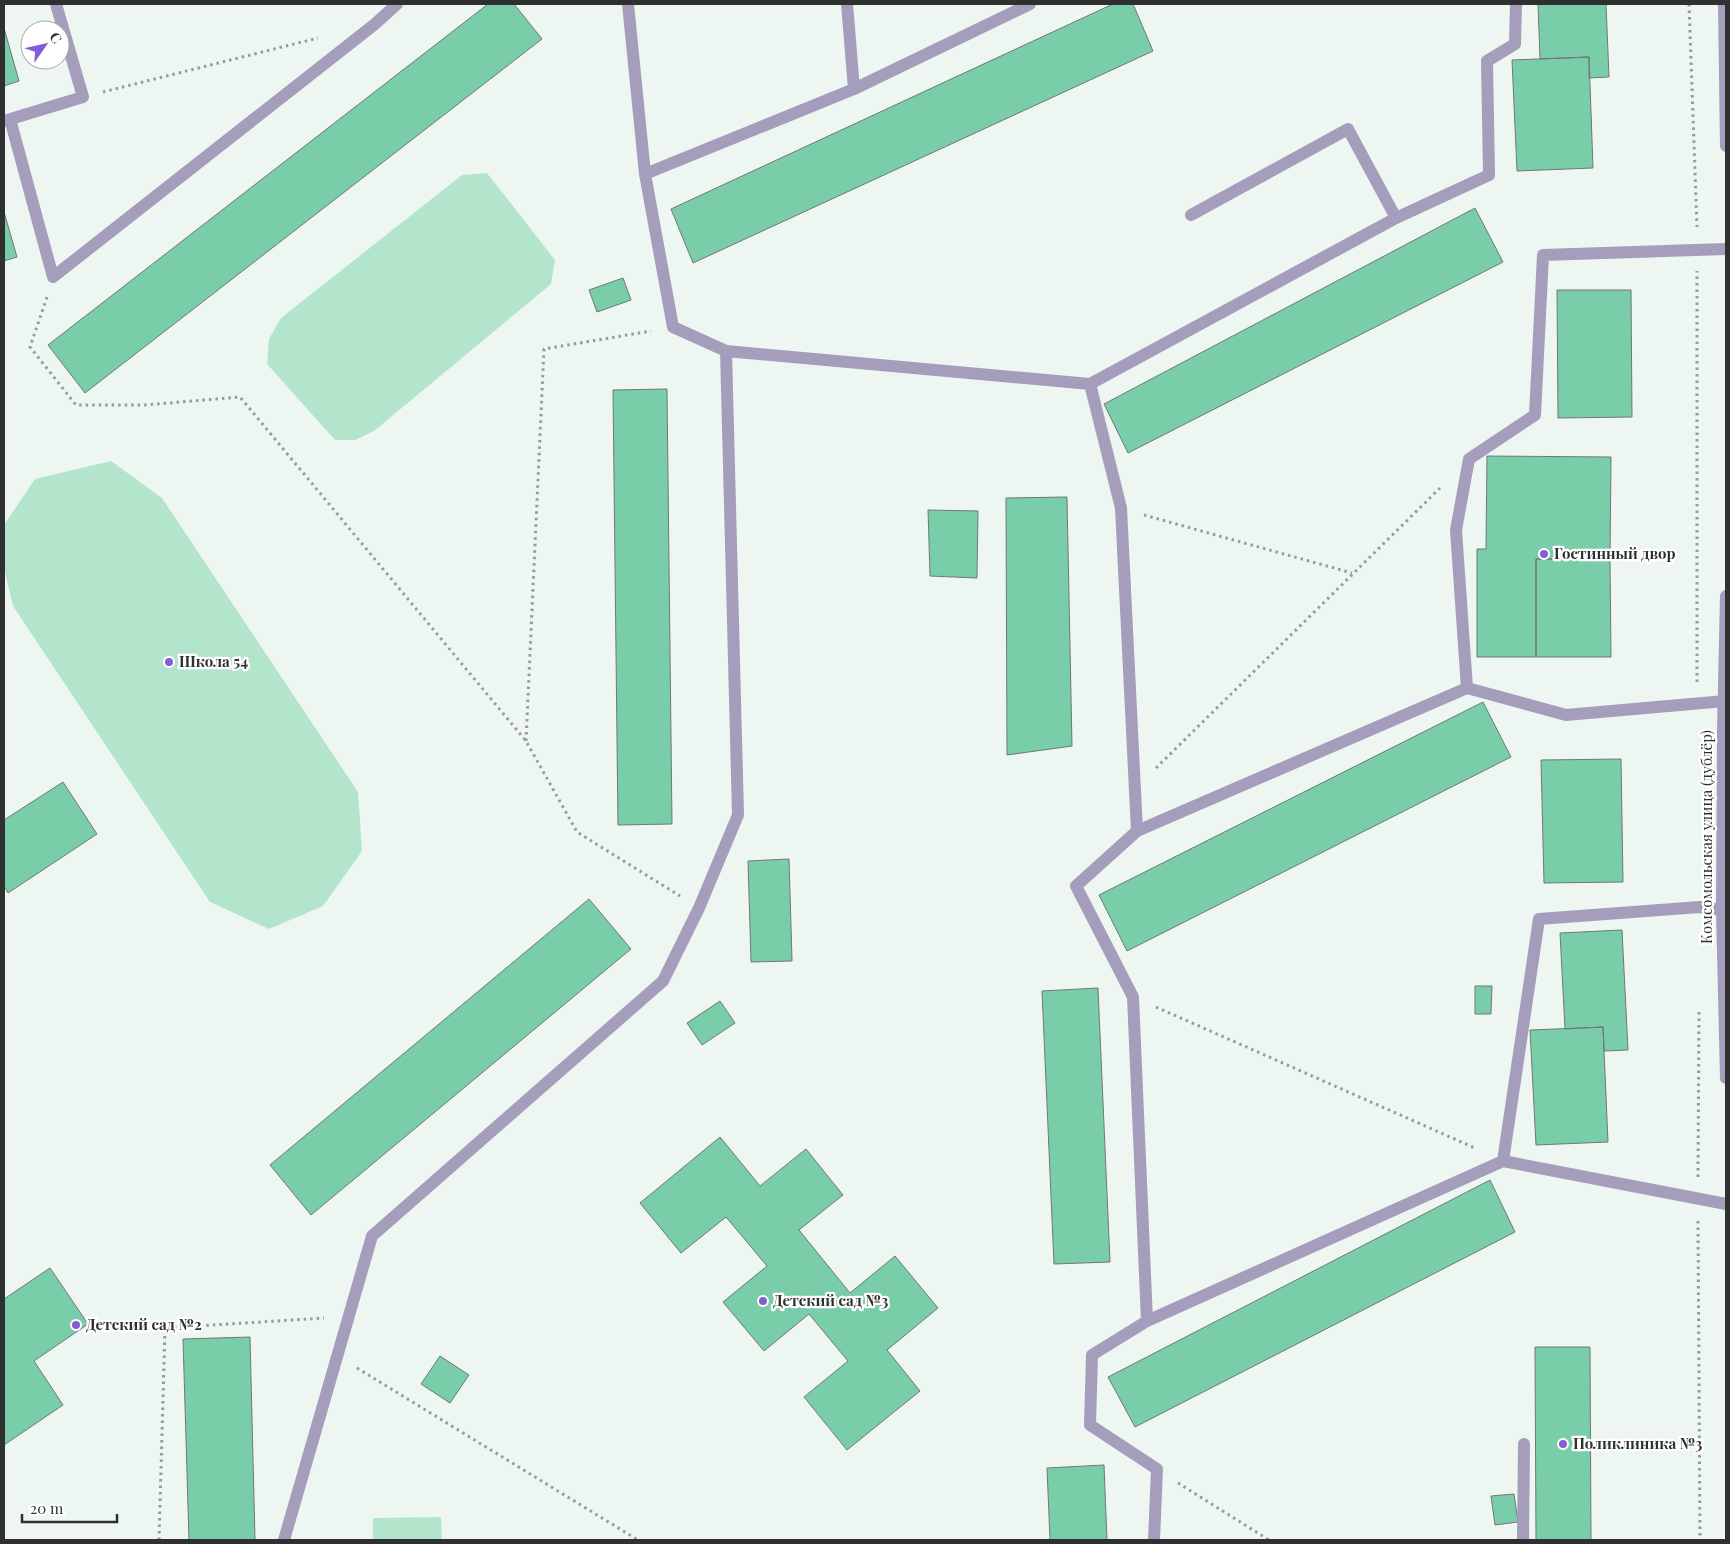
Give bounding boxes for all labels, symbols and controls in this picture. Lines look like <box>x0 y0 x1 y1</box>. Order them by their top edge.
north arrow <box>20 20 70 70</box>
text: С <box>46 28 67 47</box>
place label: Гостинный двор <box>1554 543 1676 563</box>
marker: Гостинный двор <box>1538 548 1550 560</box>
place label: Школа 54 <box>179 651 248 671</box>
marker: Школа 54 <box>163 656 175 668</box>
street label: Комсомольская улица (дублёр) <box>1696 730 1716 944</box>
place label: Детский сад №3 <box>773 1290 888 1310</box>
marker: Детский сад №3 <box>757 1295 769 1307</box>
place label: Детский сад №2 <box>86 1314 202 1334</box>
marker: Детский сад №2 <box>70 1319 82 1331</box>
place label: Поликлиника №3 <box>1573 1433 1702 1453</box>
marker: Поликлиника №3 <box>1557 1438 1569 1450</box>
scale bar <box>22 1492 118 1524</box>
text: 20 m <box>30 1498 64 1518</box>

